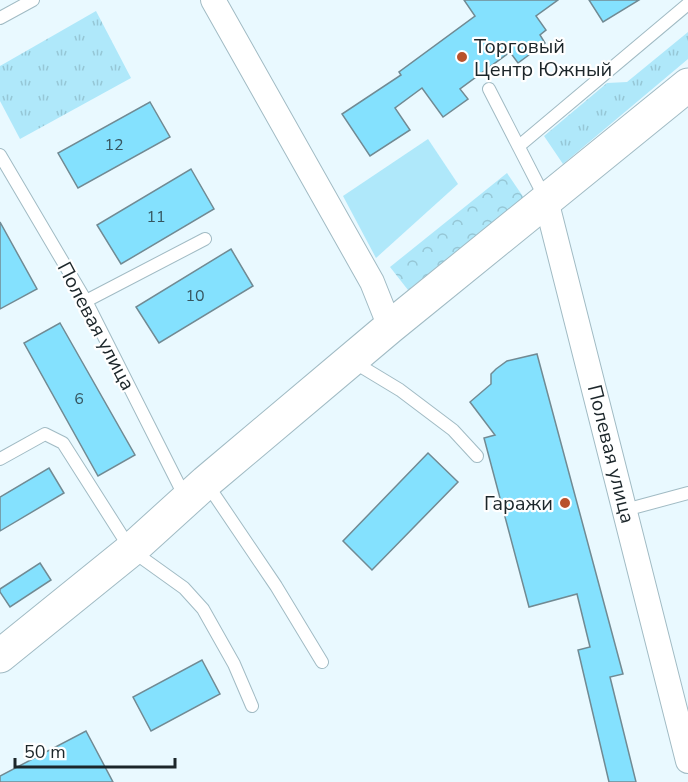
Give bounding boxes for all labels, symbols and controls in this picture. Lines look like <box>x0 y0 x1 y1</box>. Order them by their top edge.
place label: Торговый Центр Южный <box>474 33 612 83</box>
marker: Торговый Центр Южный <box>455 50 469 64</box>
house number: 12 <box>104 134 124 156</box>
house number: 11 <box>146 206 166 228</box>
street label: Полевая улица <box>51 257 141 395</box>
house number: 10 <box>185 285 205 307</box>
street label: Полевая улица <box>581 382 641 526</box>
house number: 6 <box>74 388 84 410</box>
place label: Гаражи <box>484 490 553 517</box>
marker: Гаражи <box>558 496 572 510</box>
scale bar <box>15 731 176 769</box>
text: 50 m <box>24 740 66 764</box>

